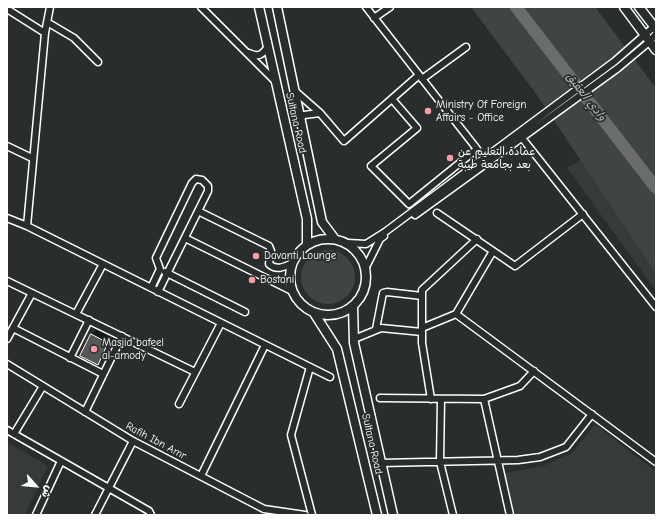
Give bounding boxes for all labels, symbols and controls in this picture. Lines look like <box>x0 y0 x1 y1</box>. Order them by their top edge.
water label: وادي العقيق <box>563 70 609 124</box>
street label: Sultana Road <box>283 91 309 155</box>
place label: Ministry Of Foreign Affairs - Office <box>436 98 526 124</box>
marker: Ministry Of Foreign Affairs - Office <box>423 106 433 116</box>
place label: عمادة التعليم عن بعد بجامعة طيبة <box>458 145 536 171</box>
marker: عمادة التعليم عن بعد بجامعة طيبة <box>445 153 455 163</box>
place label: Davanti Lounge <box>264 249 336 263</box>
marker: Davanti Lounge <box>251 251 261 261</box>
place label: Bostani <box>260 273 294 287</box>
marker: Bostani <box>247 275 257 285</box>
place label: Masjid bafeel al-amody <box>102 336 164 362</box>
marker: Masjid bafeel al-amody <box>89 344 99 354</box>
street label: Sultana Road <box>359 412 385 476</box>
street label: Rafih Ibn Amr <box>123 419 189 463</box>
north arrow <box>16 466 56 506</box>
text: ش <box>39 483 56 500</box>

